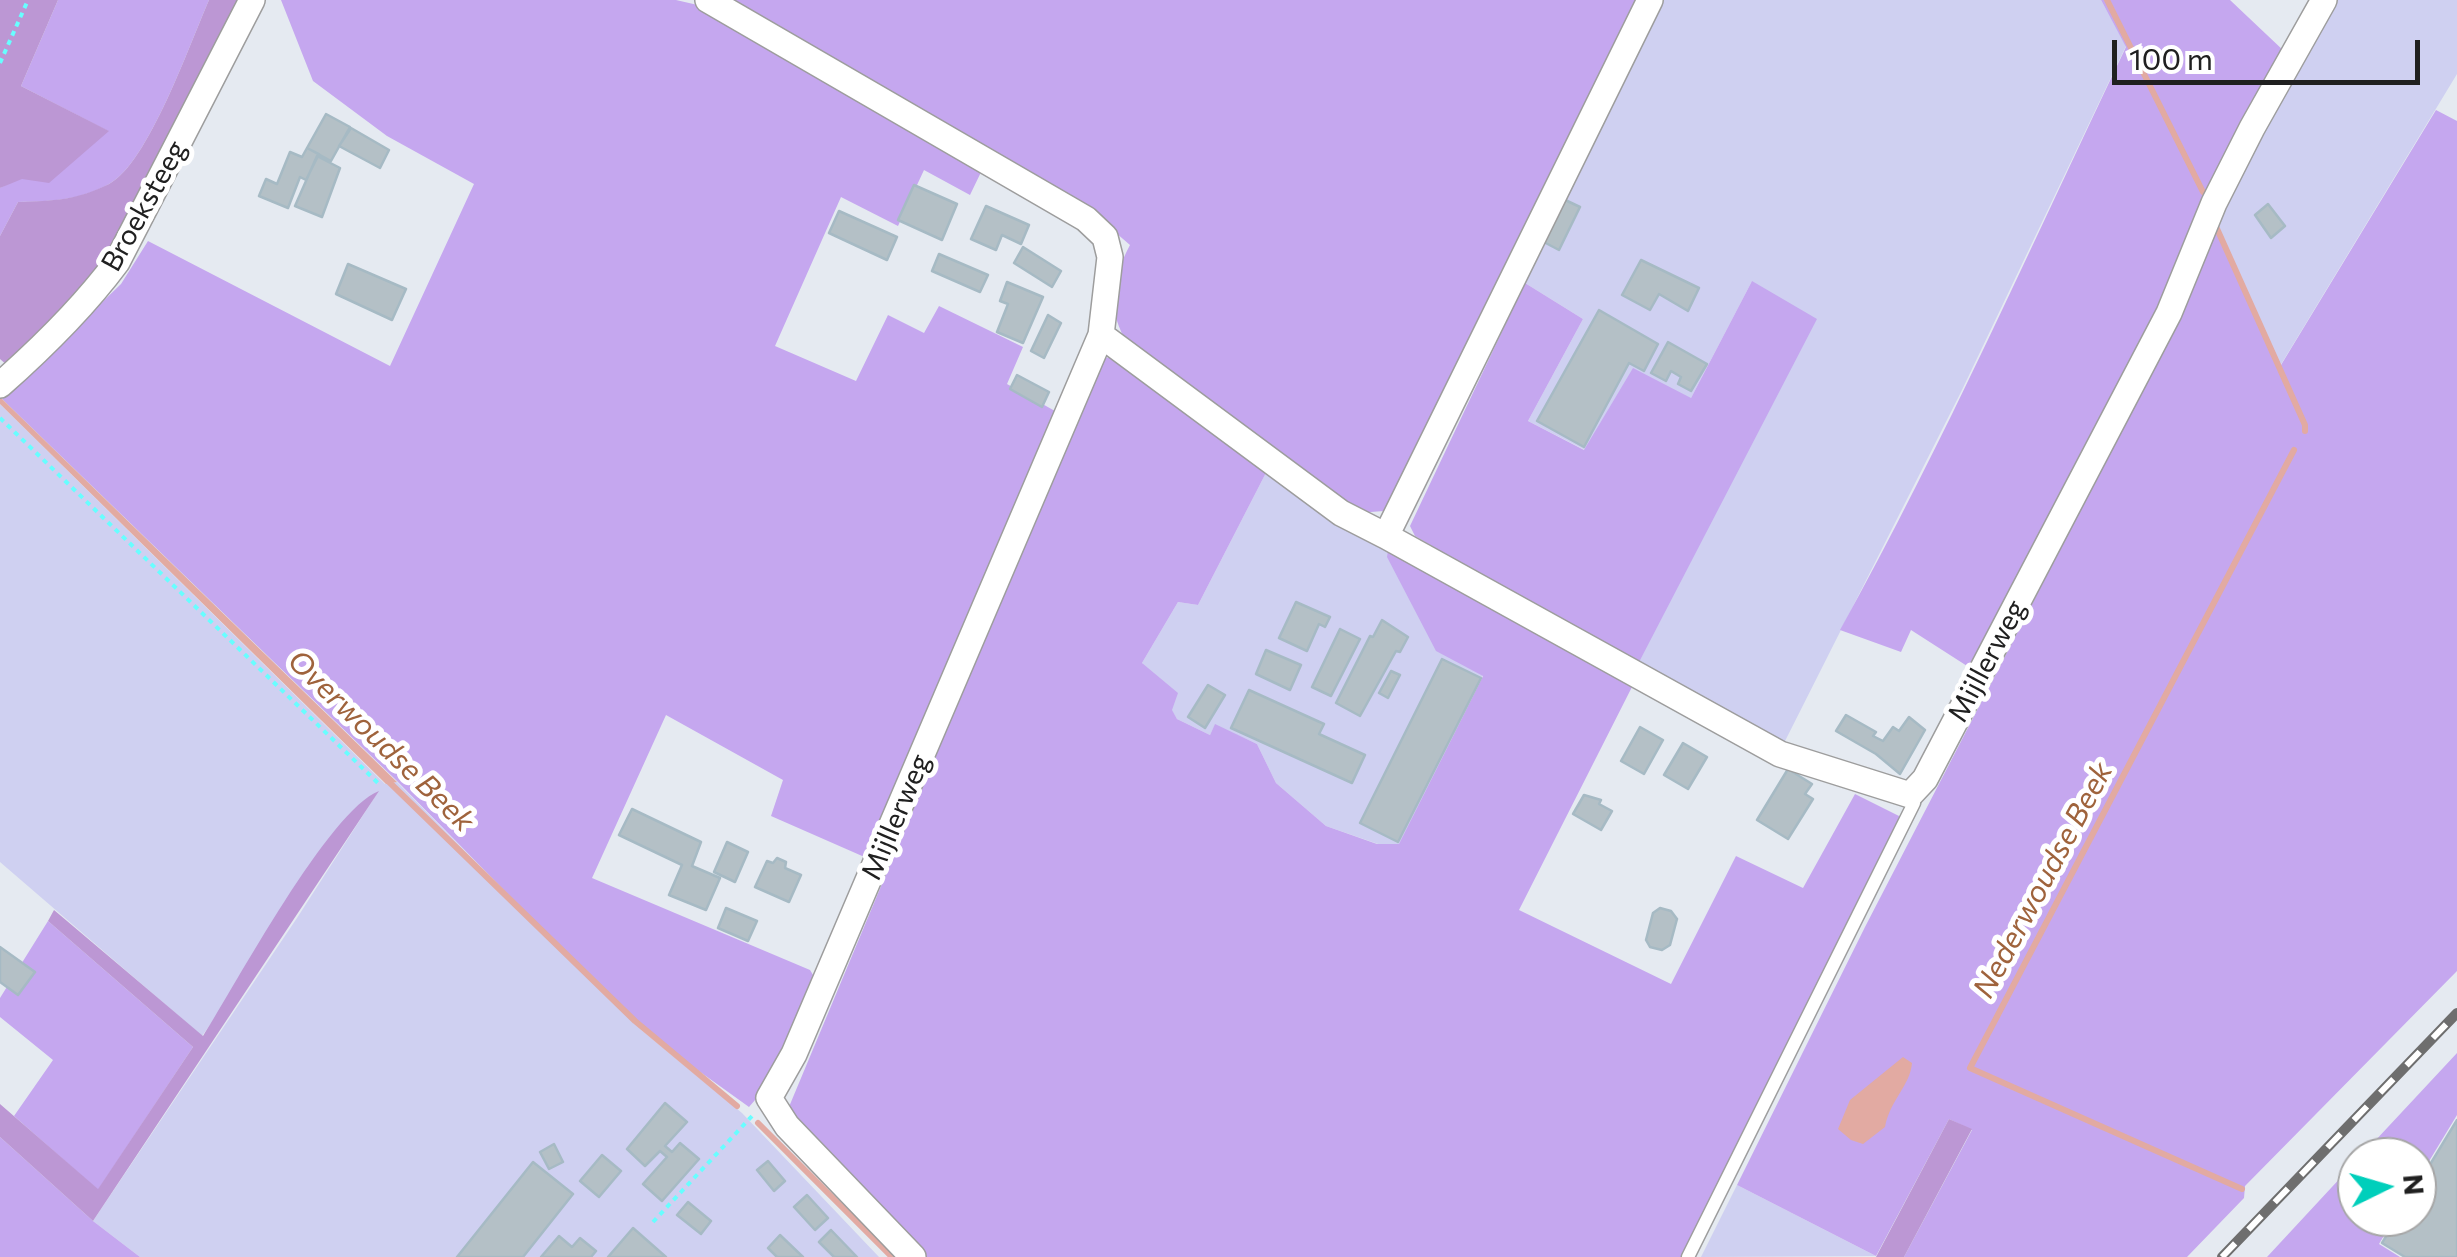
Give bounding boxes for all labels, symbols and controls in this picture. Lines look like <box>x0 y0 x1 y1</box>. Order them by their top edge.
scale bar <box>2117 20 2424 82</box>
text: 100 m <box>2129 39 2213 76</box>
street label: Broeksteeg <box>94 135 194 277</box>
street label: Mijllerweg <box>1941 594 2033 728</box>
water label: Overwoudse Beek <box>280 643 482 839</box>
street label: Mijllerweg <box>855 749 937 885</box>
water label: Nederwoudse Beek <box>1966 756 2120 1004</box>
north arrow <box>2337 1137 2437 1237</box>
text: N <box>2397 1173 2433 1197</box>

